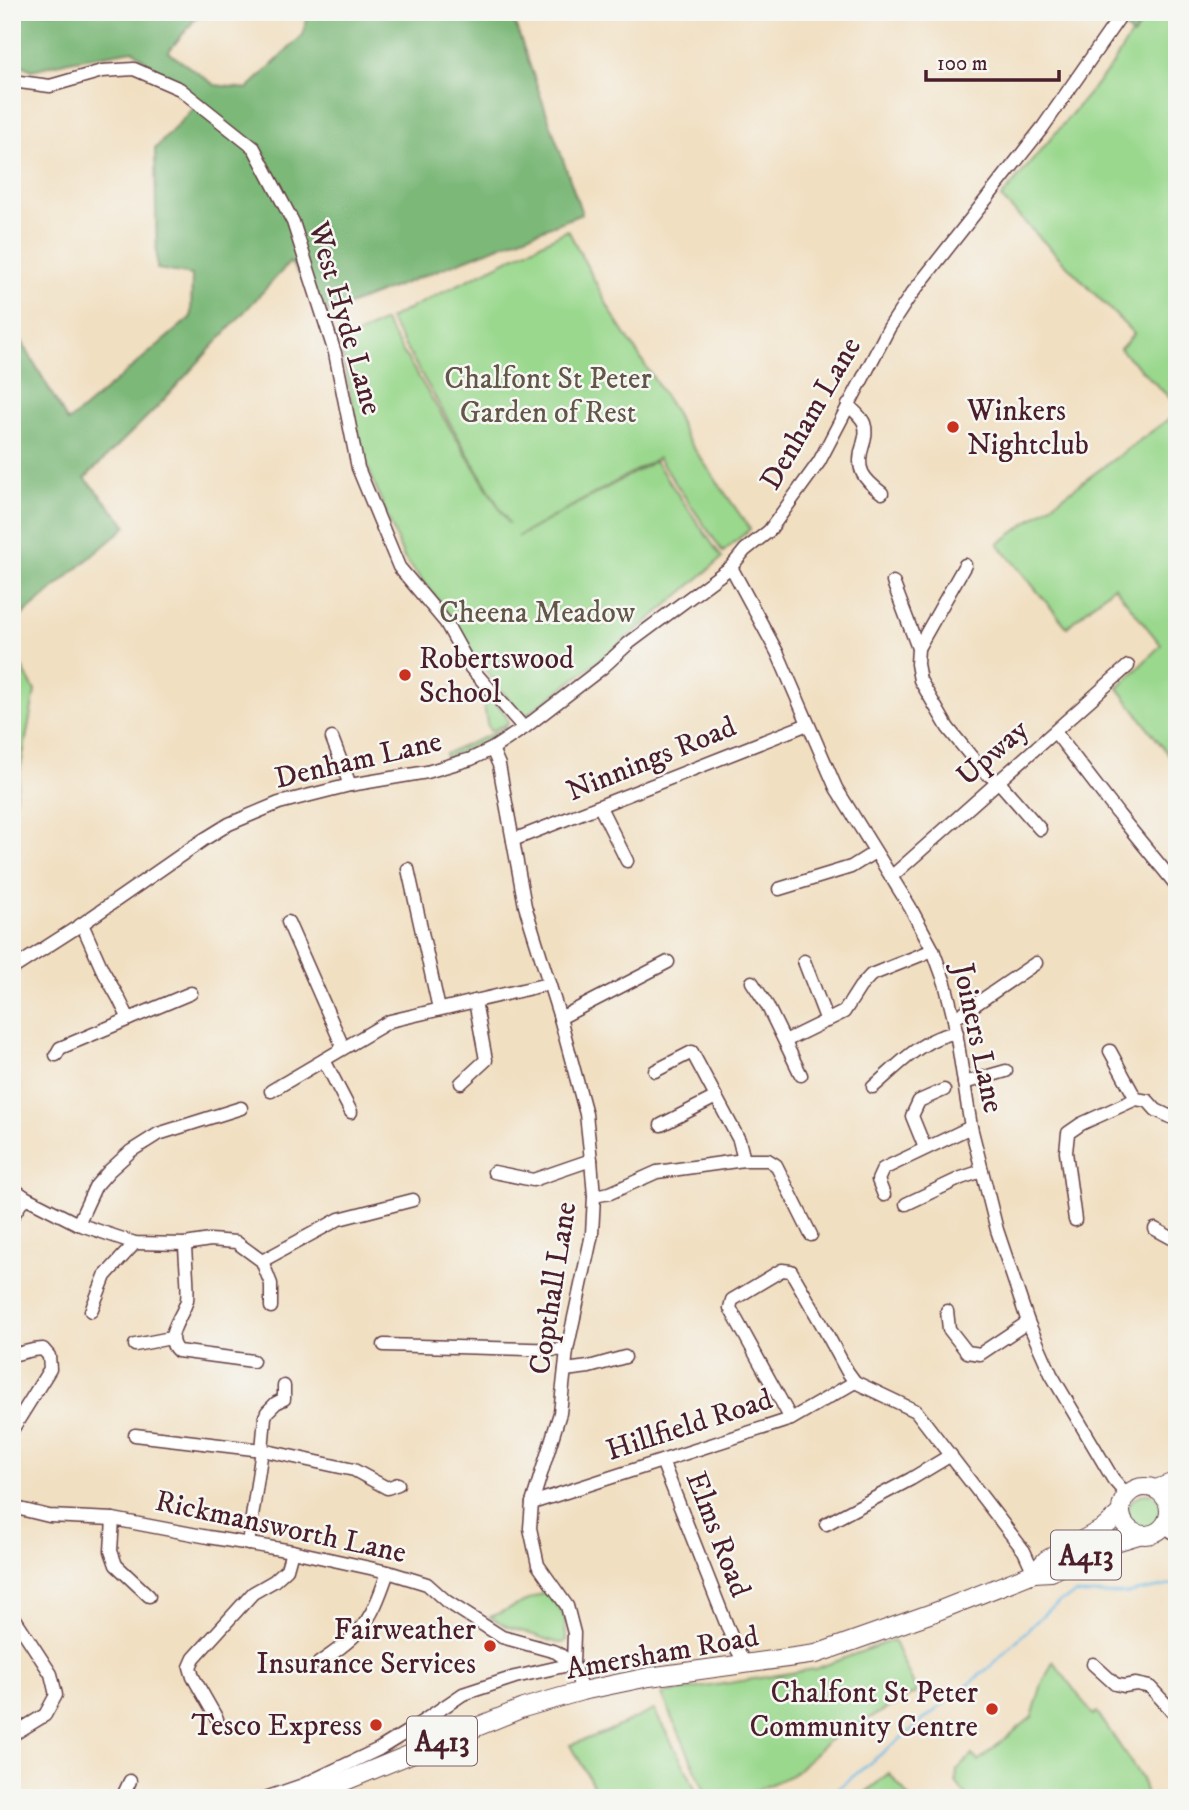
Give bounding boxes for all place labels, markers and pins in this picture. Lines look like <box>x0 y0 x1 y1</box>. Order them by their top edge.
place label: Winkers Nightclub <box>966 393 1089 464</box>
marker: Winkers Nightclub <box>945 419 961 435</box>
place label: Robertswood School <box>419 641 574 712</box>
marker: Robertswood School <box>397 667 413 683</box>
place label: Fairweather Insurance Services <box>256 1612 476 1683</box>
marker: Fairweather Insurance Services <box>482 1638 498 1654</box>
place label: Chalfont St Peter Community Centre <box>749 1675 978 1746</box>
marker: Chalfont St Peter Community Centre <box>984 1701 1000 1717</box>
place label: Tesco Express <box>191 1708 362 1745</box>
marker: Tesco Express <box>368 1717 384 1733</box>

